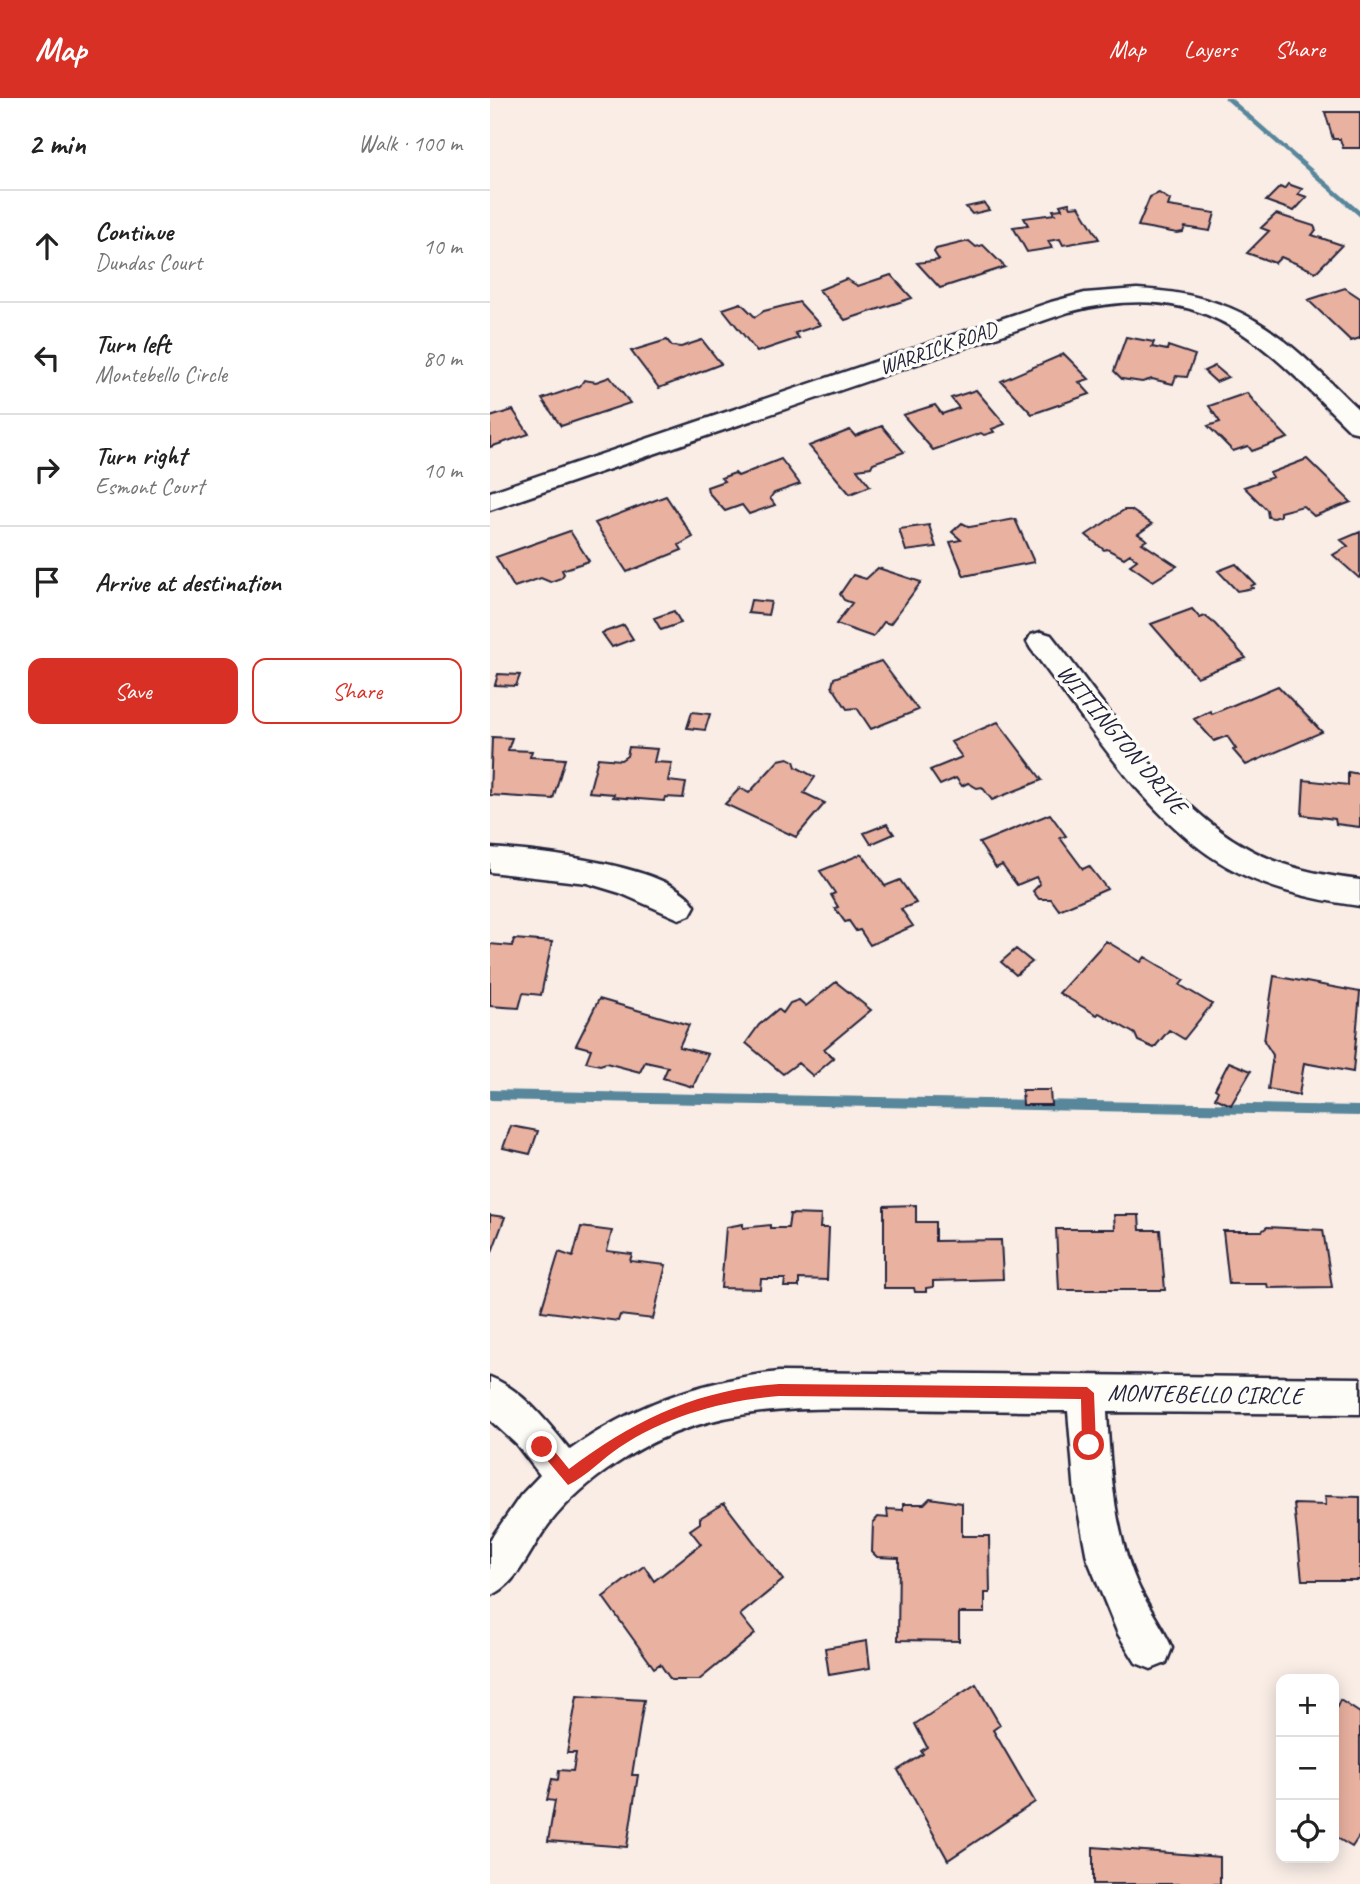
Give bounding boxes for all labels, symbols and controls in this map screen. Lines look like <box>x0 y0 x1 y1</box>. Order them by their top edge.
text: Map <box>35 28 86 70</box>
text: Map <box>1109 34 1146 64</box>
text: Layers <box>1184 34 1237 64</box>
text: Share <box>1275 34 1325 64</box>
text: 2 min <box>28 125 85 163</box>
text: Walk · 100 m <box>358 129 462 158</box>
text: Continue <box>95 215 173 248</box>
icon: ahead <box>28 227 66 265</box>
text: 10 m <box>423 232 462 261</box>
text: Dundas Court <box>95 248 202 277</box>
street label: WARRICK ROAD <box>876 315 1002 380</box>
text: Turn left <box>95 327 170 360</box>
icon: left <box>28 339 66 377</box>
text: 80 m <box>423 344 462 373</box>
text: Montebello Circle <box>95 360 227 389</box>
text: Turn right <box>95 439 186 472</box>
icon: right <box>28 451 66 489</box>
text: 10 m <box>423 456 462 485</box>
text: Esmont Court <box>95 472 204 501</box>
icon: arrive <box>28 563 66 601</box>
text: Arrive at destination <box>95 566 281 599</box>
button: Save <box>28 658 238 724</box>
button: Share <box>252 658 462 724</box>
street label: WITTINGTON DRIVE <box>1051 658 1195 822</box>
street label: MONTEBELLO CIRCLE <box>1107 1377 1306 1411</box>
route start <box>1073 1429 1104 1460</box>
route end <box>526 1431 557 1462</box>
map controls <box>1276 1674 1339 1863</box>
button: + <box>1276 1674 1339 1737</box>
button: − <box>1276 1737 1339 1800</box>
button: locate <box>1276 1800 1339 1863</box>

